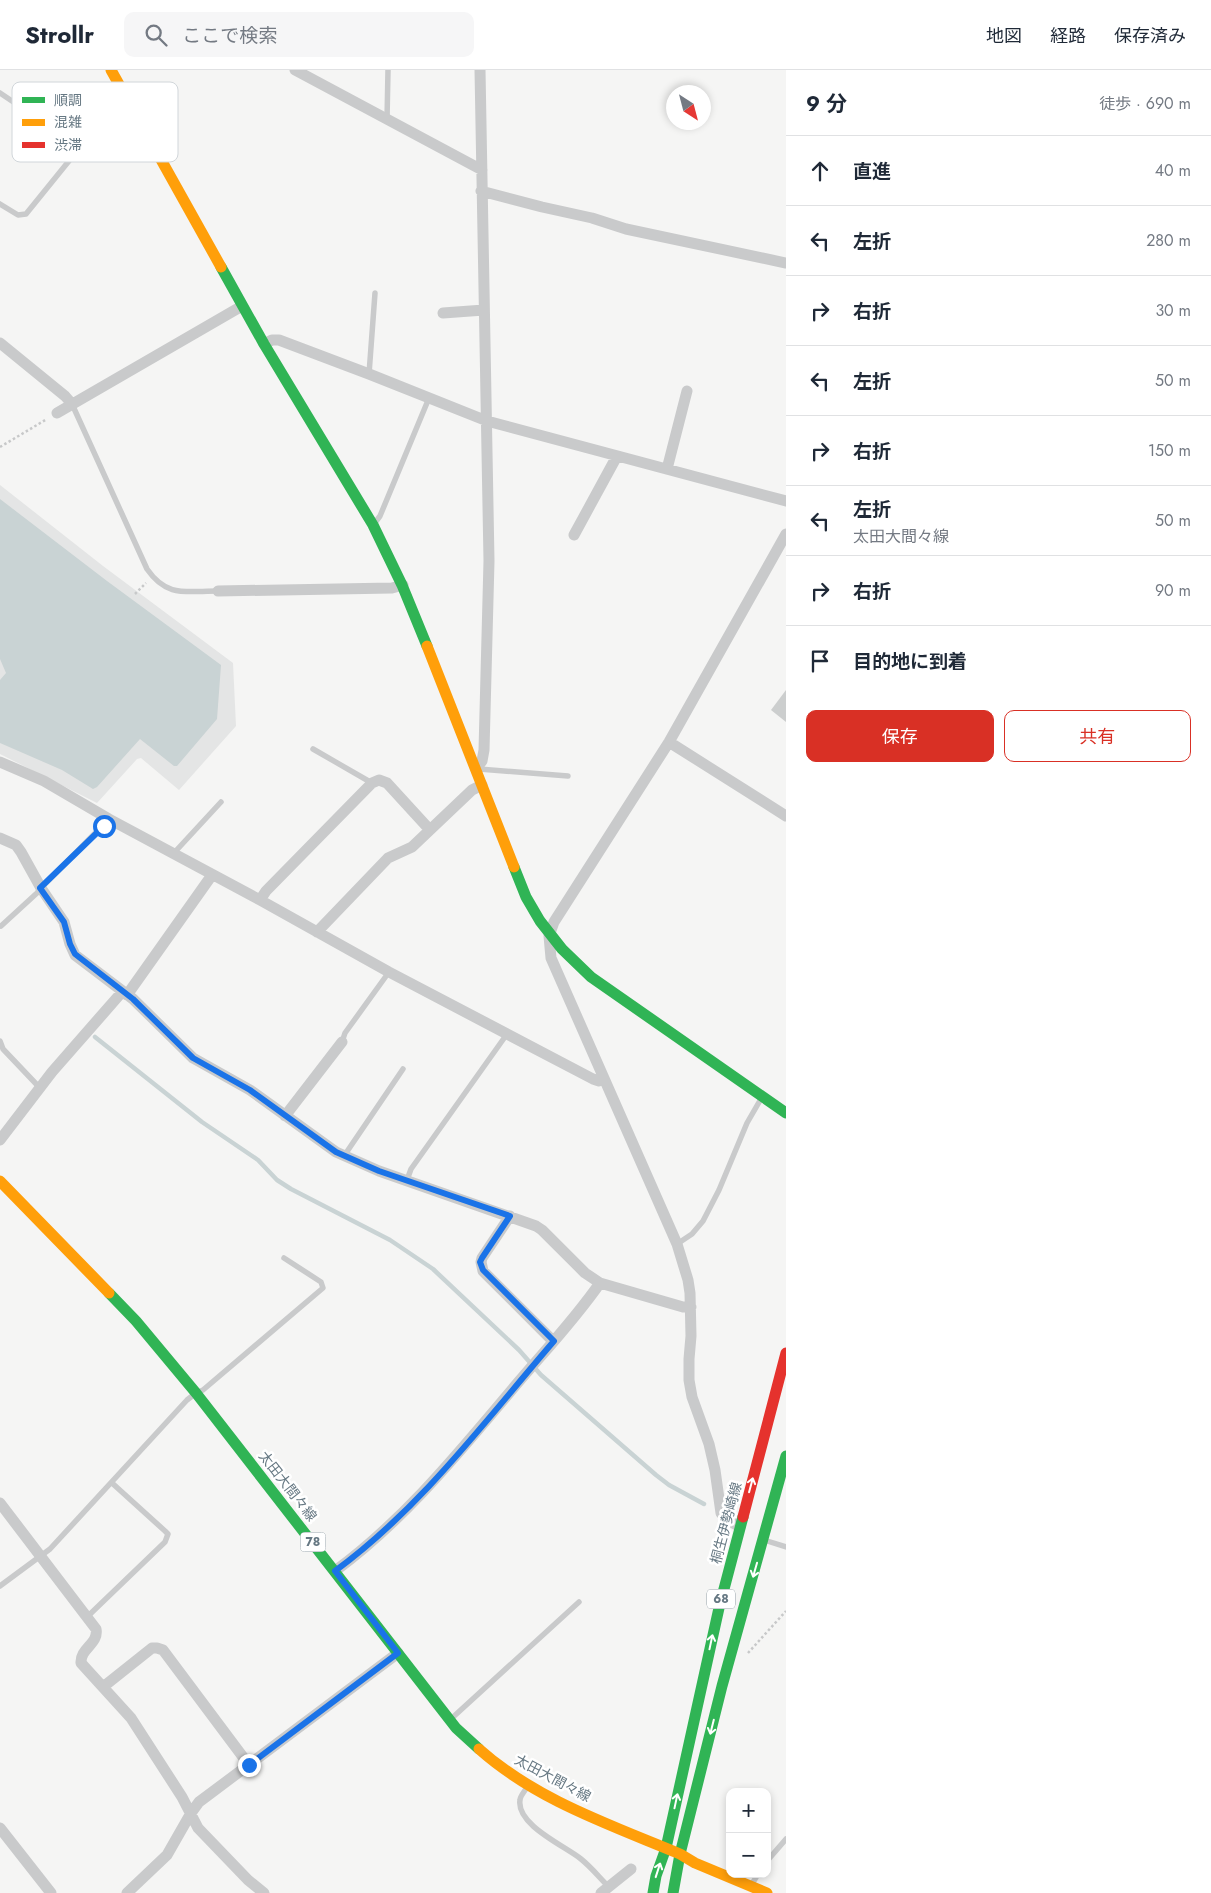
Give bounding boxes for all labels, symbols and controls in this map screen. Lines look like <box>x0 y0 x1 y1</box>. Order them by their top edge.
search box <box>124 12 474 57</box>
text: Strollr <box>25 17 94 52</box>
icon: search <box>142 21 170 49</box>
text: ここで検索 <box>182 22 277 49</box>
text: 地図 <box>986 23 1022 49</box>
text: 経路 <box>1050 23 1086 49</box>
text: 保存済み <box>1114 23 1186 49</box>
legend <box>12 82 178 162</box>
north arrow <box>666 85 711 130</box>
text: 9 分 <box>806 89 847 119</box>
text: 順調 <box>54 90 82 110</box>
text: 徒歩 · 690 m <box>1099 92 1191 115</box>
text: 混雑 <box>54 112 82 132</box>
text: 渋滞 <box>54 135 82 155</box>
icon: ahead <box>806 157 834 185</box>
text: 直進 <box>853 158 891 185</box>
text: 40 m <box>1155 159 1191 182</box>
icon: left <box>806 227 834 255</box>
text: 左折 <box>853 228 891 255</box>
text: 280 m <box>1146 229 1191 252</box>
icon: right <box>806 297 834 325</box>
text: 右折 <box>853 298 891 325</box>
text: 30 m <box>1155 299 1191 322</box>
icon: left <box>806 367 834 395</box>
text: 左折 <box>853 368 891 395</box>
text: 50 m <box>1155 369 1191 392</box>
icon: right <box>806 437 834 465</box>
text: 右折 <box>853 438 891 465</box>
text: 150 m <box>1148 439 1191 462</box>
text: 左折 <box>853 496 891 523</box>
icon: left <box>806 507 834 535</box>
text: 50 m <box>1155 509 1191 532</box>
text: 太田大間々線 <box>853 525 949 548</box>
icon: right <box>806 577 834 605</box>
text: 右折 <box>853 578 891 605</box>
text: 90 m <box>1155 579 1191 602</box>
icon: arrive <box>806 647 834 675</box>
text: 目的地に到着 <box>853 648 967 675</box>
button: 保存 <box>806 710 994 762</box>
button: 共有 <box>1004 710 1191 762</box>
route start <box>93 815 116 838</box>
street label: 太田大間々線 <box>254 1447 322 1525</box>
one-way arrow <box>747 1477 757 1493</box>
street label: 桐生伊勢崎線 <box>705 1480 747 1566</box>
road number: 78 <box>300 1532 326 1551</box>
one-way arrow <box>749 1562 759 1578</box>
road number: 68 <box>707 1590 735 1608</box>
one-way arrow <box>707 1634 716 1650</box>
one-way arrow <box>707 1719 716 1735</box>
street label: 太田大間々線 <box>511 1749 595 1807</box>
route end <box>238 1754 261 1777</box>
map controls <box>726 1788 771 1878</box>
button: + <box>726 1788 771 1833</box>
one-way arrow <box>672 1793 681 1809</box>
button: − <box>726 1833 771 1878</box>
one-way arrow <box>654 1863 663 1879</box>

